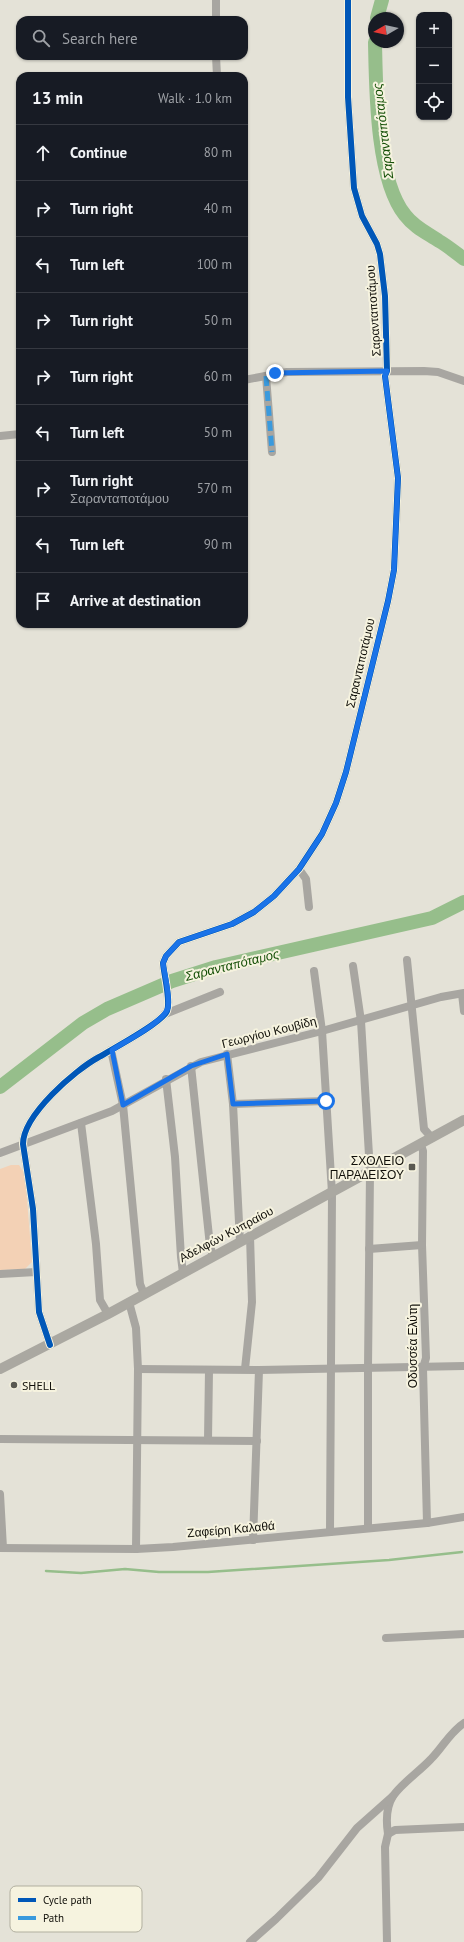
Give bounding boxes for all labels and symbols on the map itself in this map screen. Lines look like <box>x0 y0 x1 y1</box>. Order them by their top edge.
north arrow <box>368 12 404 48</box>
water label: Σαρανταπόταμος <box>369 82 397 181</box>
street label: Σαρανταποτάμου <box>362 265 384 357</box>
route end <box>266 364 284 382</box>
street label: Σαρανταποτάμου <box>342 617 378 709</box>
water label: Σαρανταπόταμος <box>182 945 281 985</box>
street label: Γεωργίου Κουβίδη <box>220 1013 318 1051</box>
route start <box>317 1092 335 1110</box>
place label: ΣΧΟΛΕΙΟ ΠΑΡΑΔΕΙΣΟΥ <box>330 1153 404 1182</box>
marker: ΣΧΟΛΕΙΟ ΠΑΡΑΔΕΙΣΟΥ <box>407 1162 417 1172</box>
street label: Αδελφών Κυπραίου <box>176 1203 276 1265</box>
street label: Οδυσσέα Ελύτη <box>405 1304 420 1388</box>
place label: SHELL <box>22 1378 55 1393</box>
marker: SHELL <box>9 1380 19 1390</box>
street label: Ζαφείρη Καλαθά <box>187 1518 276 1540</box>
legend <box>10 1886 142 1932</box>
text: Cycle path <box>43 1893 92 1907</box>
text: Path <box>43 1911 64 1925</box>

